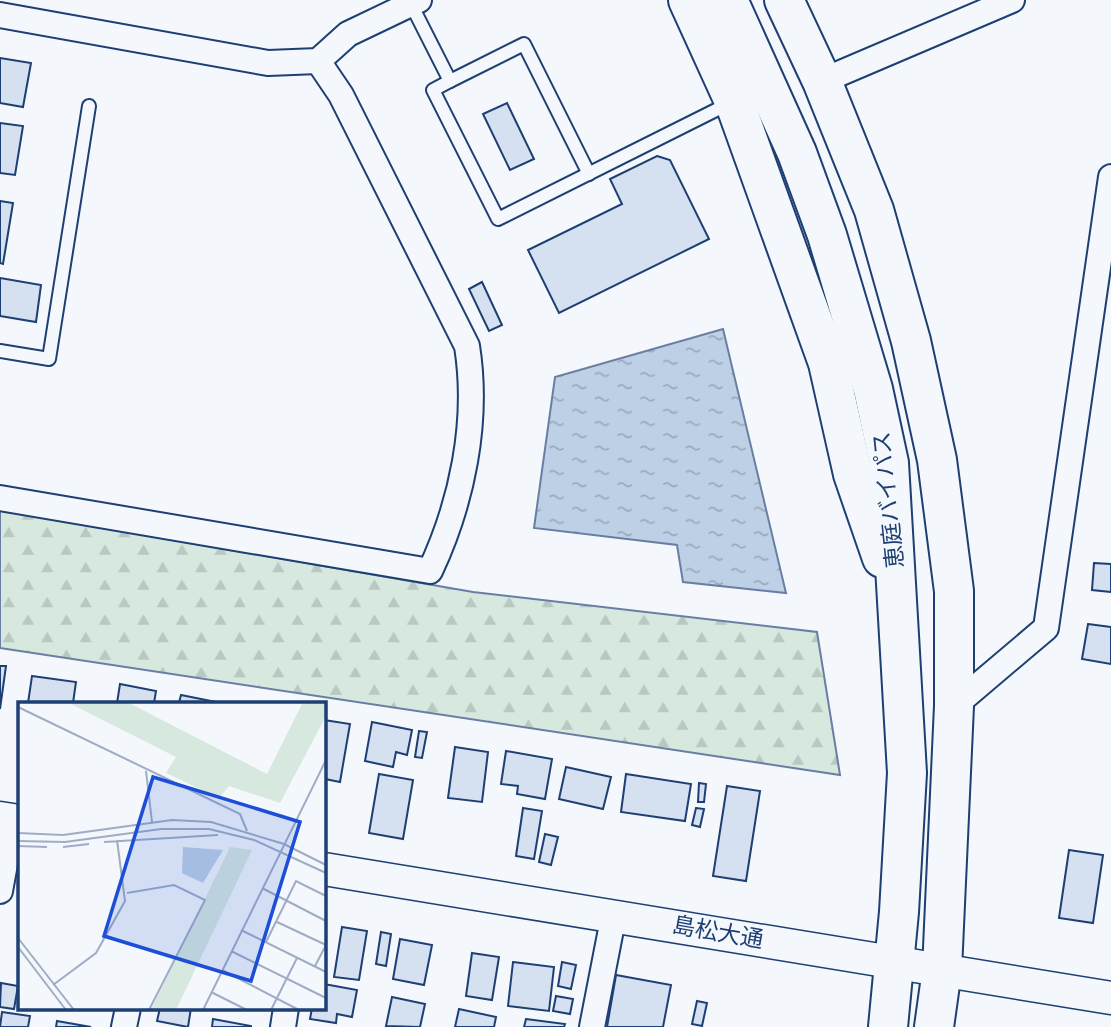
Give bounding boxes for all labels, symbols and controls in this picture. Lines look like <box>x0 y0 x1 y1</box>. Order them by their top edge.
street label: 恵庭バイパス <box>864 430 910 570</box>
inset map <box>18 702 326 1010</box>
street label: 島松大通 <box>670 907 766 955</box>

